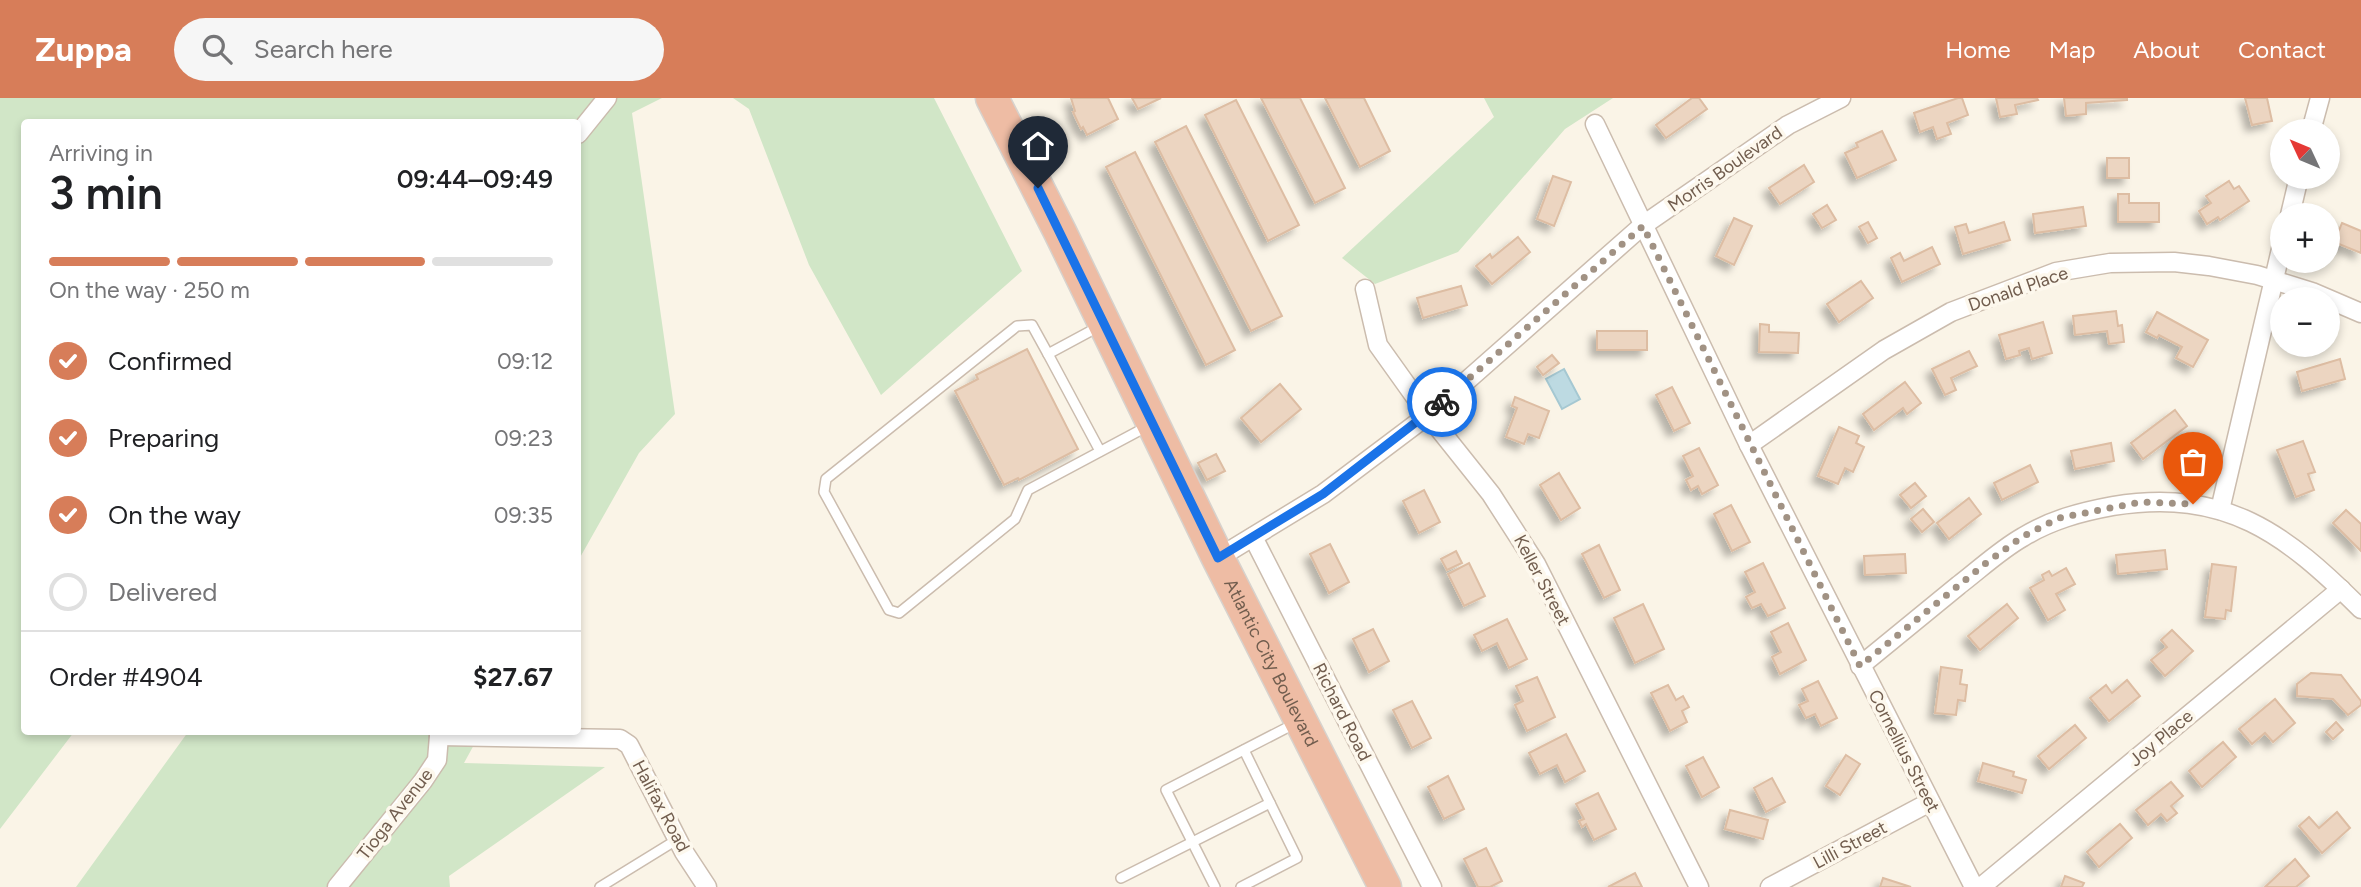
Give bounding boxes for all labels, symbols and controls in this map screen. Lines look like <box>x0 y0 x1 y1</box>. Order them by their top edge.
search box <box>174 18 664 81</box>
text: Zuppa <box>35 30 132 69</box>
icon: search <box>198 30 236 68</box>
text: Search here <box>254 33 393 65</box>
text: Home <box>1945 35 2011 64</box>
text: Map <box>2049 35 2095 64</box>
text: About <box>2133 35 2200 64</box>
text: Contact <box>2238 35 2326 64</box>
pin <box>1008 116 1068 188</box>
north arrow <box>2270 119 2340 189</box>
map controls <box>2270 119 2340 357</box>
street label: Morris Boulevard <box>1663 121 1787 217</box>
icon: home <box>1019 127 1057 165</box>
text: Arriving in <box>49 139 153 167</box>
text: 09:44–09:49 <box>397 163 553 195</box>
text: 3 min <box>49 165 163 221</box>
button: + <box>2270 203 2340 273</box>
street label: Donald Place <box>1965 262 2071 316</box>
text: On the way · 250 m <box>49 276 250 304</box>
button: − <box>2270 287 2340 357</box>
icon: check <box>49 342 87 380</box>
text: Confirmed <box>108 345 232 377</box>
text: 09:12 <box>497 347 553 375</box>
courier <box>1407 367 1477 437</box>
icon: bike <box>1423 383 1461 421</box>
icon: check <box>49 419 87 457</box>
text: Preparing <box>108 422 219 454</box>
text: 09:23 <box>494 424 553 452</box>
pin <box>2163 432 2223 504</box>
icon: bag <box>2174 443 2212 481</box>
icon: check <box>49 496 87 534</box>
text: On the way <box>108 499 241 531</box>
text: 09:35 <box>494 501 553 529</box>
street label: Keller Street <box>1509 531 1575 629</box>
street label: Atlantic City Boulevard <box>1219 575 1323 750</box>
text: Delivered <box>108 576 217 608</box>
street label: Richard Road <box>1308 659 1376 765</box>
text: Order #4904 <box>49 661 203 693</box>
text: $27.67 <box>473 661 553 693</box>
street label: Cornellius Street <box>1864 686 1944 816</box>
street label: Joy Place <box>2125 705 2198 771</box>
street label: Halifax Road <box>628 756 694 856</box>
street label: Tioga Avenue <box>353 764 438 864</box>
street label: Lilli Street <box>1809 816 1891 874</box>

